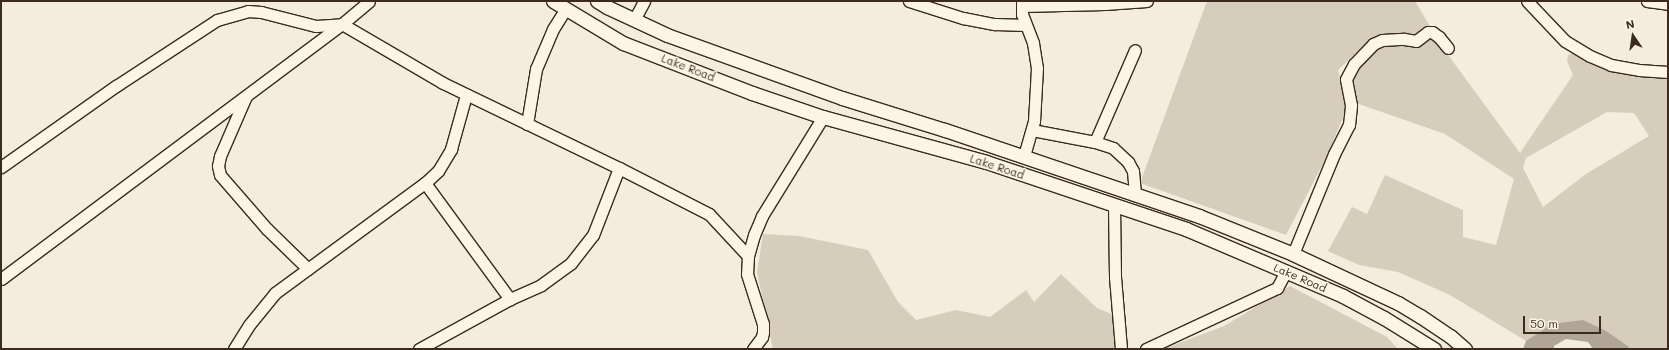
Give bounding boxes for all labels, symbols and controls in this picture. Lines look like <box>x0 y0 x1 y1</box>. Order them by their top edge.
north arrow <box>1613 16 1653 56</box>
text: N <box>1624 16 1636 32</box>
street label: Lake Road <box>659 52 717 84</box>
street label: Lake Road <box>968 152 1026 182</box>
street label: Lake Road <box>1272 261 1328 295</box>
scale bar <box>1525 308 1603 334</box>
text: 50 m <box>1530 315 1558 331</box>

